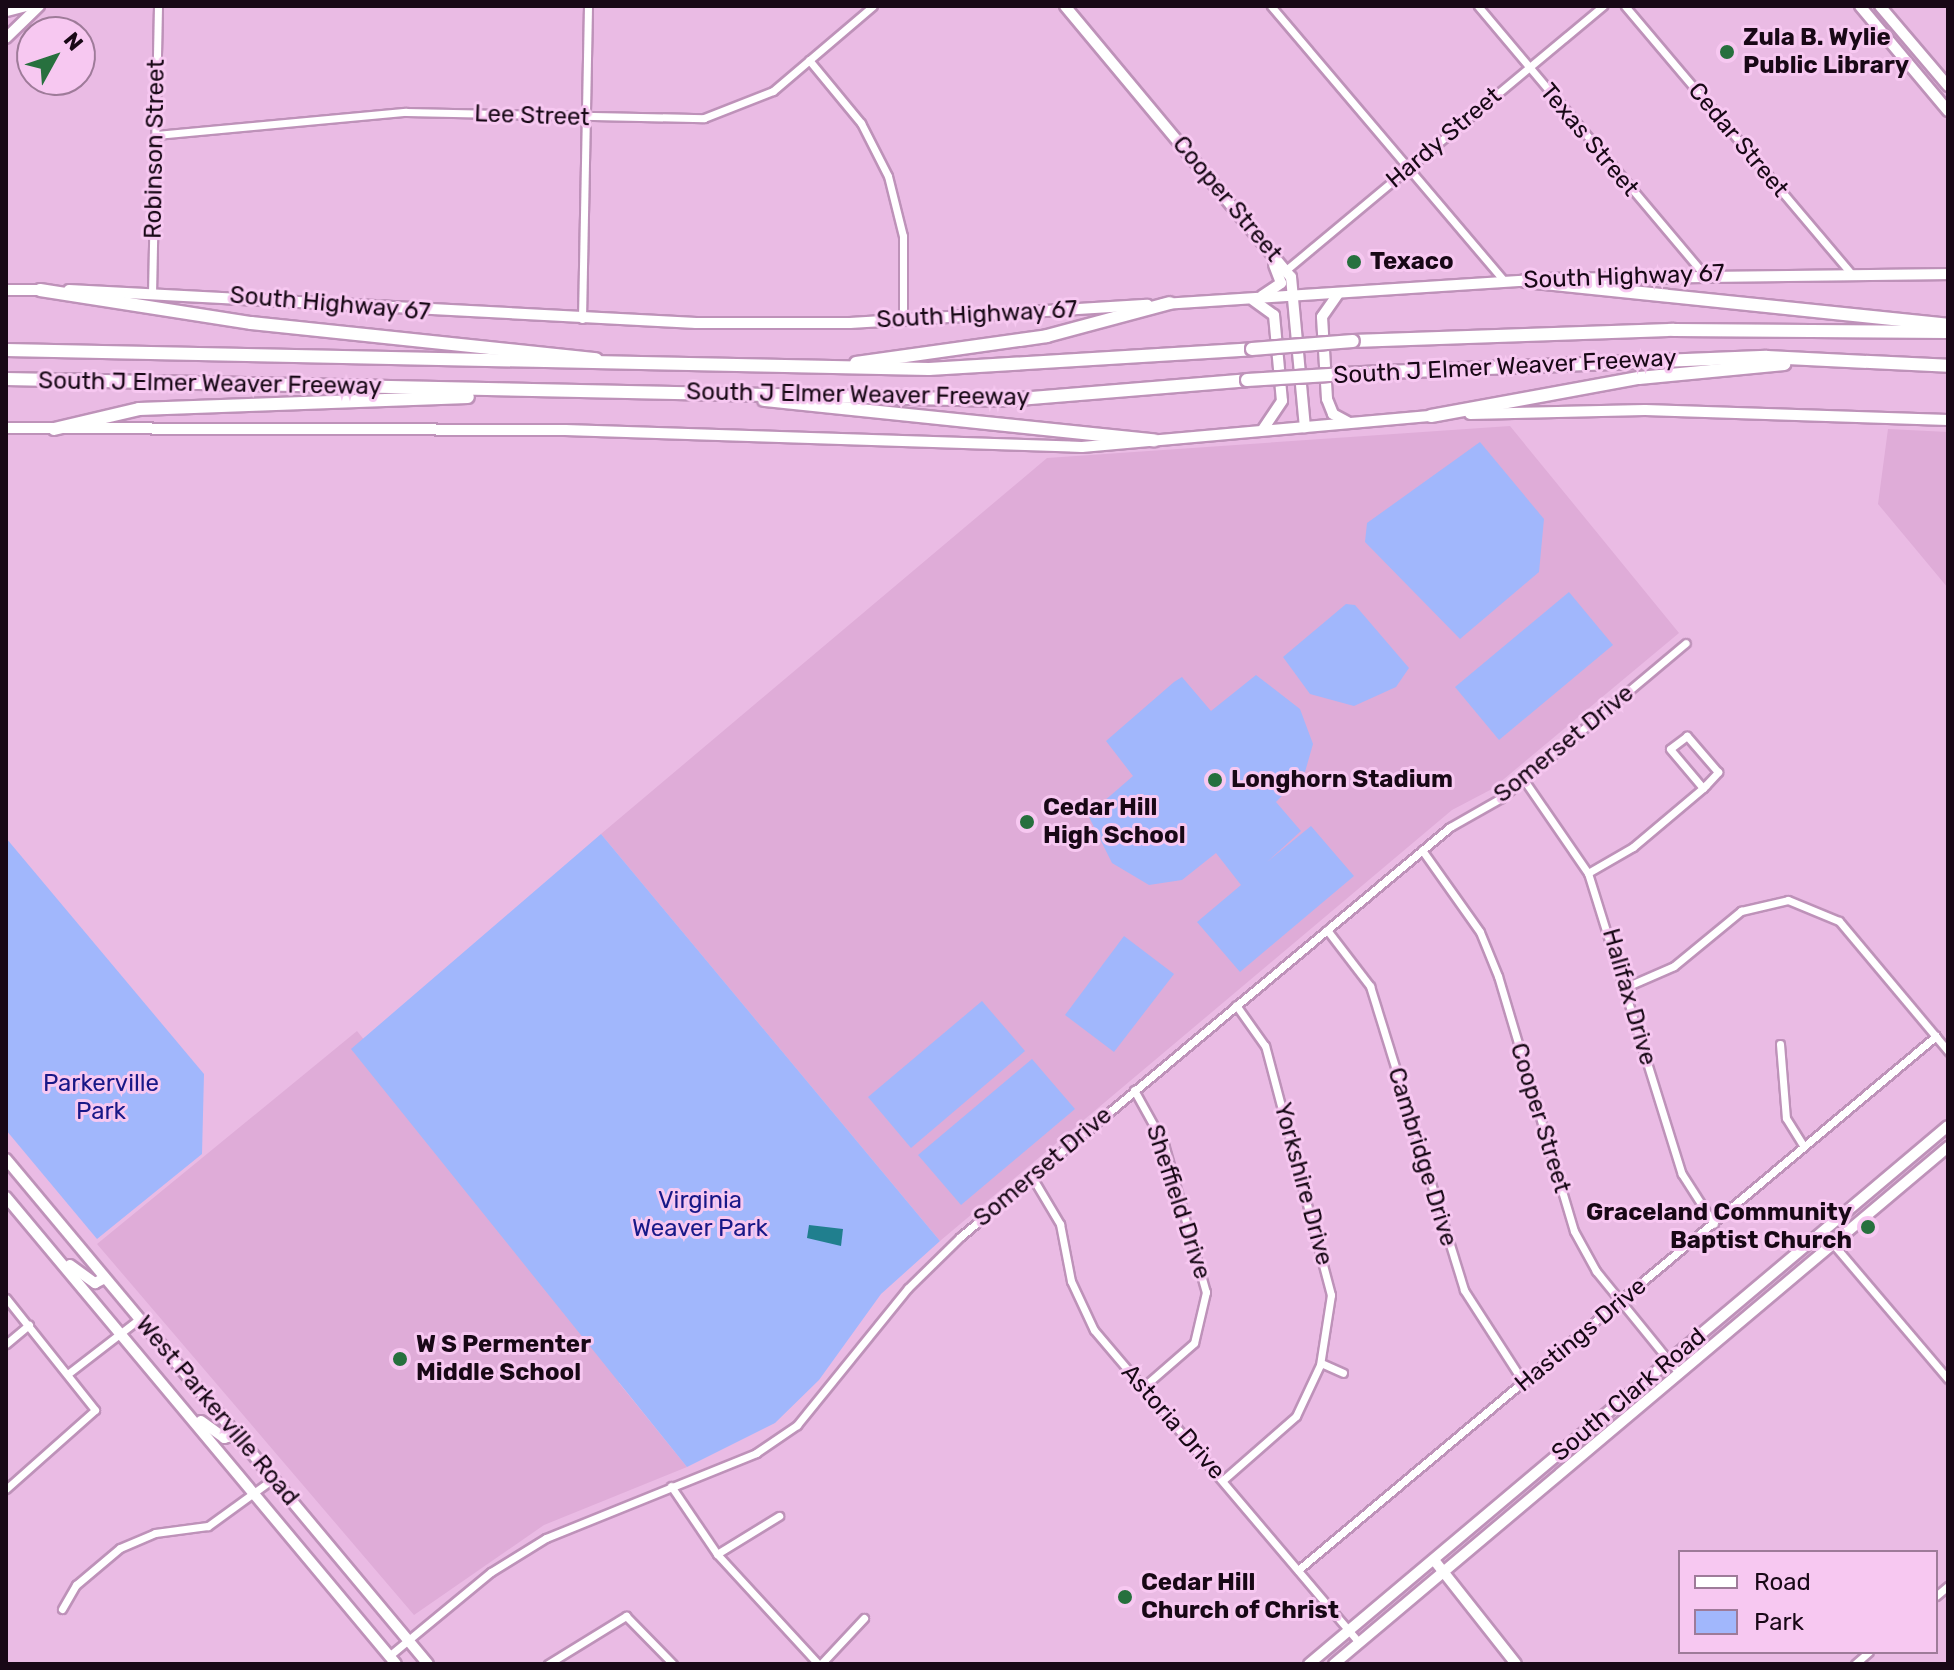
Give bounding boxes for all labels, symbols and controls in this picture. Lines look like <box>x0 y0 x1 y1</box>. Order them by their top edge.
north arrow <box>16 16 96 96</box>
place label: Zula B. Wylie Public Library <box>1743 24 1909 80</box>
text: N <box>58 27 89 56</box>
marker: Zula B. Wylie Public Library <box>1718 43 1736 61</box>
street label: Robinson Street <box>139 59 171 239</box>
street label: Cedar Street <box>1682 77 1794 203</box>
street label: Texas Street <box>1534 78 1644 202</box>
street label: Hardy Street <box>1380 81 1508 195</box>
street label: Lee Street <box>474 100 590 132</box>
street label: Cooper Street <box>1166 130 1288 268</box>
place label: Texaco <box>1370 248 1454 276</box>
marker: Texaco <box>1345 253 1363 271</box>
street label: South Highway 67 <box>1523 259 1725 295</box>
street label: South Highway 67 <box>228 281 432 327</box>
street label: South Highway 67 <box>875 295 1079 335</box>
street label: South J Elmer Weaver Freeway <box>1332 344 1678 390</box>
street label: South J Elmer Weaver Freeway <box>37 367 383 401</box>
street label: South J Elmer Weaver Freeway <box>685 378 1031 412</box>
street label: Somerset Drive <box>1488 679 1640 809</box>
place label: Longhorn Stadium <box>1231 766 1453 794</box>
marker: Longhorn Stadium <box>1206 771 1224 789</box>
place label: Cedar Hill High School <box>1043 794 1186 850</box>
marker: Cedar Hill High School <box>1018 813 1036 831</box>
street label: Halifax Drive <box>1596 925 1662 1069</box>
street label: Cooper Street <box>1503 1039 1577 1197</box>
street label: Cambridge Drive <box>1381 1064 1463 1250</box>
park label: Parkerville Park <box>43 1070 159 1126</box>
street label: Yorkshire Drive <box>1267 1100 1339 1268</box>
street label: Somerset Drive <box>968 1101 1118 1233</box>
street label: Sheffield Drive <box>1139 1121 1217 1283</box>
park label: Virginia Weaver Park <box>632 1187 768 1243</box>
place label: Graceland Community Baptist Church <box>1586 1199 1852 1255</box>
marker: Graceland Community Baptist Church <box>1859 1218 1877 1236</box>
street label: Hastings Drive <box>1509 1272 1653 1398</box>
street label: West Parkerville Road <box>129 1310 305 1512</box>
street label: South Clark Road <box>1546 1322 1712 1468</box>
place label: W S Permenter Middle School <box>416 1331 591 1387</box>
marker: W S Permenter Middle School <box>391 1350 409 1368</box>
street label: Astoria Drive <box>1115 1358 1231 1486</box>
legend <box>1678 1550 1938 1654</box>
text: Road <box>1754 1568 1811 1596</box>
place label: Cedar Hill Church of Christ <box>1141 1569 1339 1625</box>
marker: Cedar Hill Church of Christ <box>1116 1588 1134 1606</box>
text: Park <box>1754 1608 1804 1636</box>

